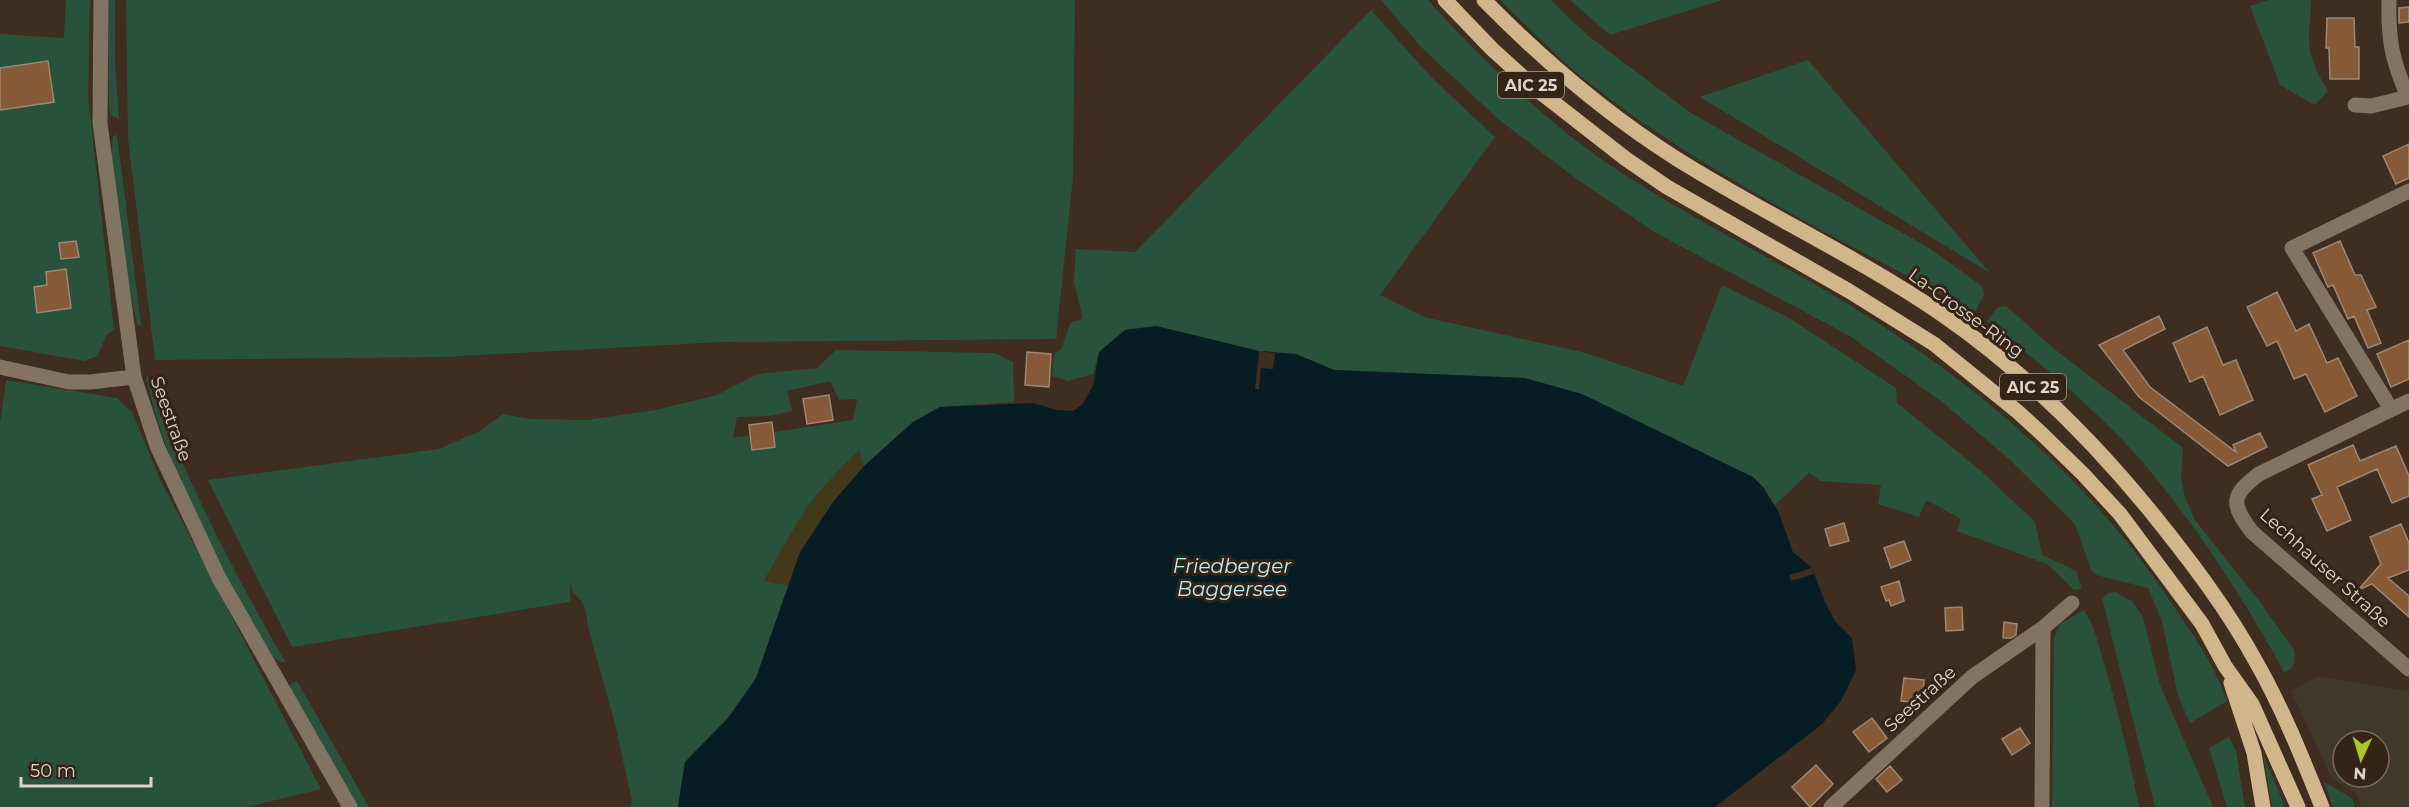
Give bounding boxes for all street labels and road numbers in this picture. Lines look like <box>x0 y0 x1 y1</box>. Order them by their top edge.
road number: AIC 25 <box>1498 72 1564 98</box>
street label: La-Crosse-Ring <box>1904 264 2028 362</box>
street label: Seestraße <box>145 373 197 465</box>
road number: AIC 25 <box>2000 374 2066 400</box>
street label: Lechhauser Straße <box>2255 503 2395 633</box>
street label: Seestraße <box>1880 661 1960 737</box>

